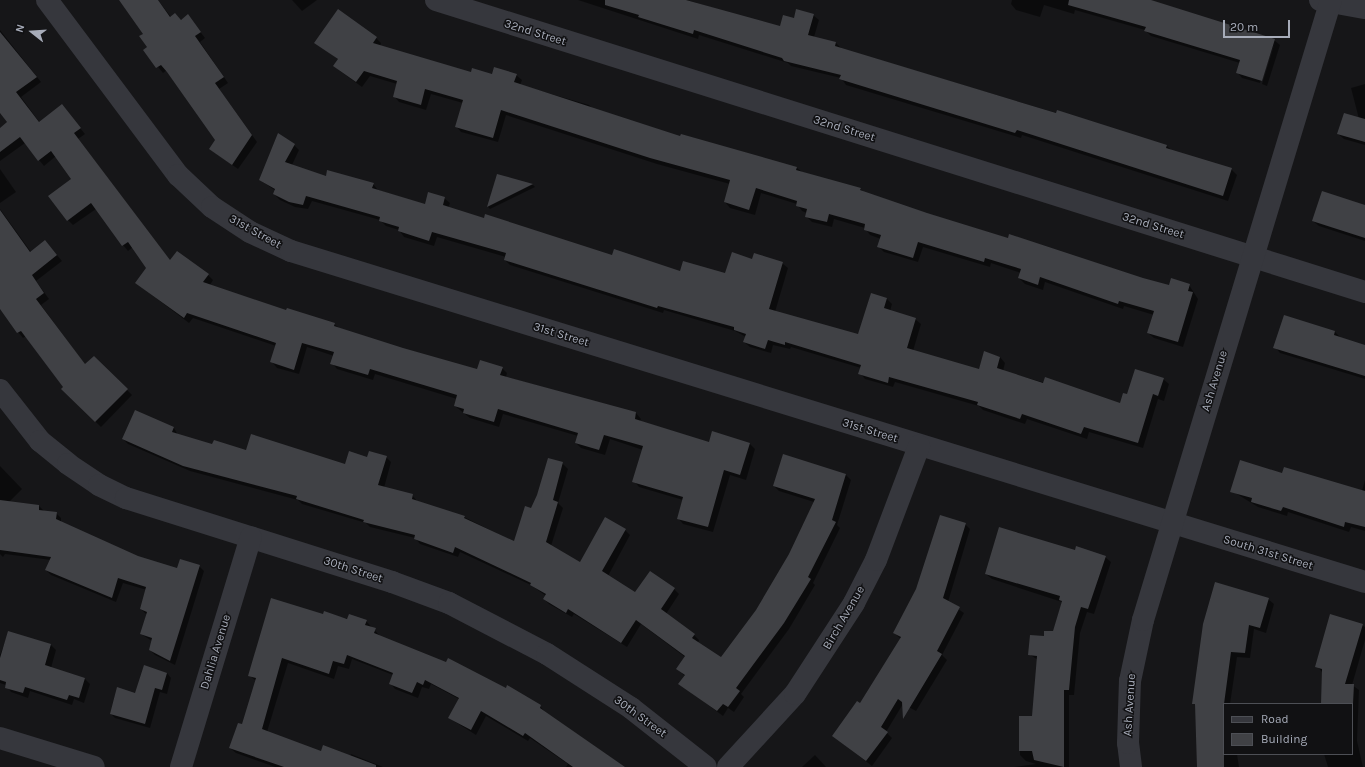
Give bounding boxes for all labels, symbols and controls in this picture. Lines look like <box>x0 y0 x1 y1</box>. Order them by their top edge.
north arrow <box>12 12 52 52</box>
scale bar <box>1225 12 1292 38</box>
street label: 32nd Street <box>502 17 568 49</box>
text: 20 m <box>1230 20 1258 34</box>
text: N <box>13 23 27 34</box>
street label: 32nd Street <box>811 113 877 145</box>
street label: 32nd Street <box>1120 210 1186 242</box>
street label: 31st Street <box>226 212 284 252</box>
street label: 31st Street <box>531 320 591 350</box>
street label: Ash Avenue <box>1199 349 1231 413</box>
street label: 31st Street <box>840 416 900 446</box>
street label: South 31st Street <box>1221 532 1315 574</box>
street label: 30th Street <box>321 554 385 586</box>
street label: Birch Avenue <box>820 584 868 652</box>
street label: Dahlia Avenue <box>198 613 234 691</box>
street label: Ash Avenue <box>1121 673 1139 737</box>
street label: 30th Street <box>611 693 669 741</box>
legend <box>1223 703 1353 755</box>
text: Road <box>1261 712 1289 726</box>
text: Building <box>1261 732 1307 746</box>

